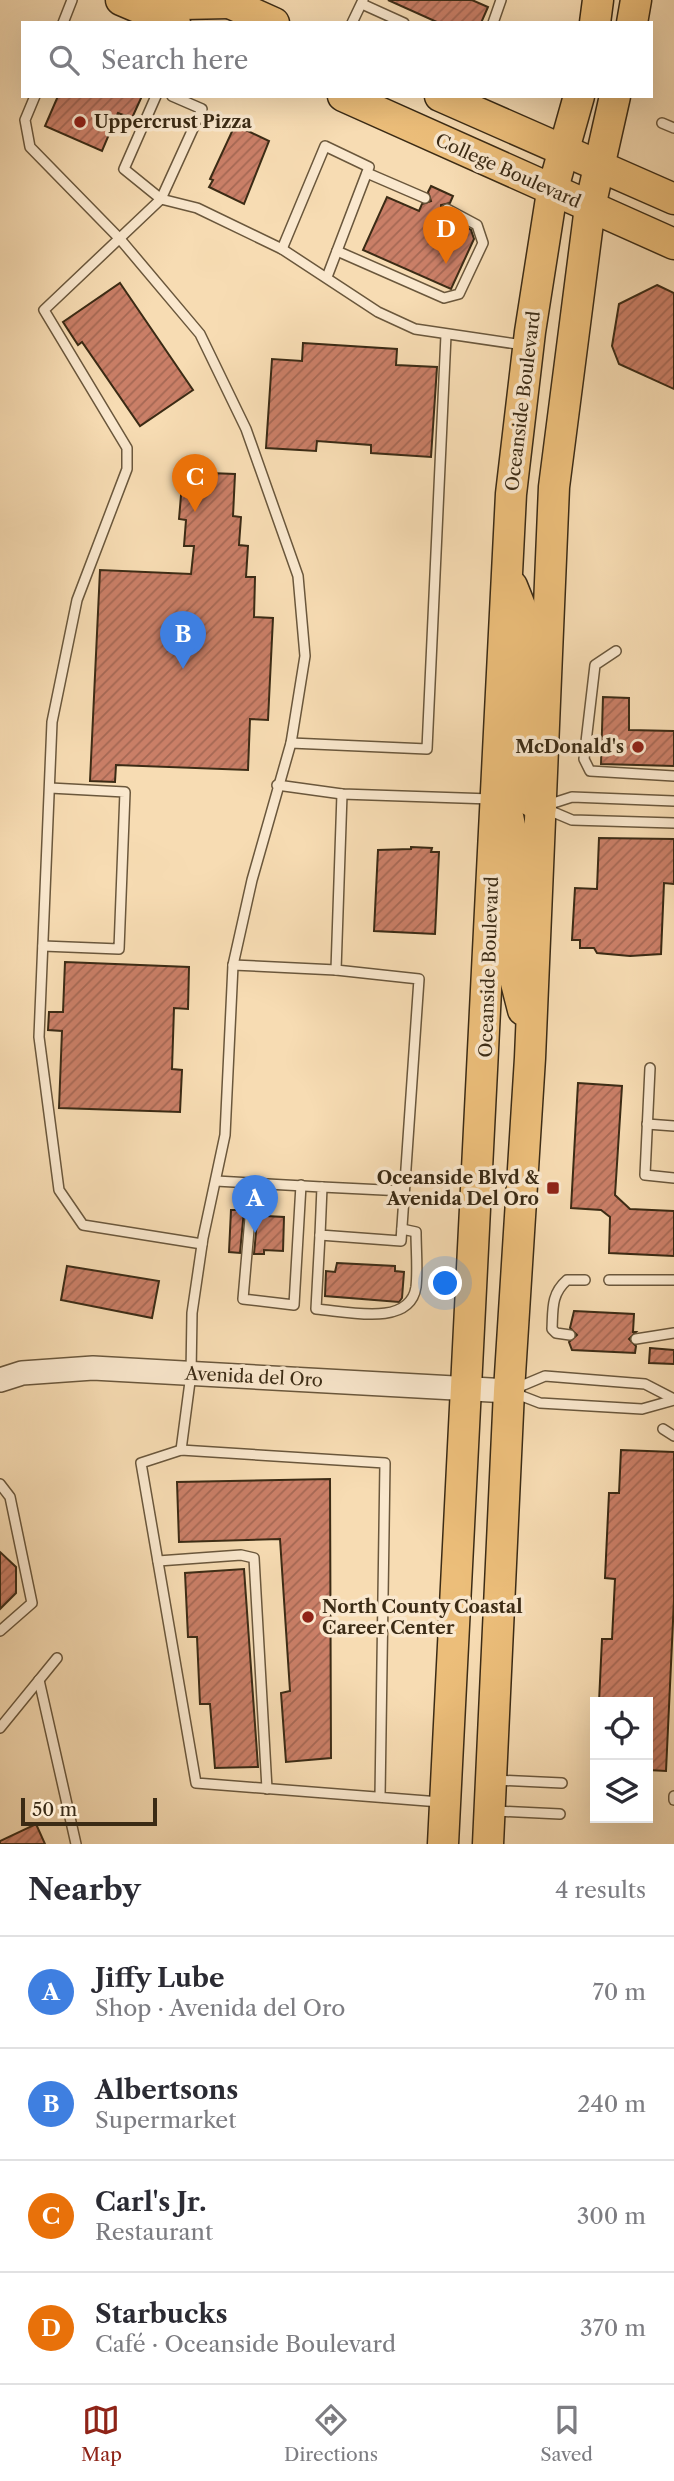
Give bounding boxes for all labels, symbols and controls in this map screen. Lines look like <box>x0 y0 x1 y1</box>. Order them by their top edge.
search box <box>21 21 653 98</box>
icon: search <box>45 41 83 79</box>
text: Search here <box>101 44 248 76</box>
place label: Uppercrust Pizza <box>94 111 252 133</box>
marker: Uppercrust Pizza <box>72 114 88 130</box>
street label: College Boulevard <box>432 129 584 213</box>
pin: D <box>423 206 469 264</box>
street label: Oceanside Boulevard <box>501 310 545 492</box>
pin: C <box>172 454 218 512</box>
pin: B <box>160 611 206 669</box>
place label: McDonald's <box>515 736 624 758</box>
marker: McDonald's <box>630 739 646 755</box>
street label: Oceanside Boulevard <box>475 876 503 1058</box>
place label: Oceanside Blvd & Avenida Del Oro <box>377 1167 539 1210</box>
pin: A <box>232 1175 278 1233</box>
marker: Oceanside Blvd & Avenida Del Oro <box>545 1180 561 1196</box>
your location <box>428 1266 462 1300</box>
street label: Avenida del Oro <box>184 1362 323 1392</box>
place label: North County Coastal Career Center <box>322 1596 523 1639</box>
marker: North County Coastal Career Center <box>300 1609 316 1625</box>
map controls <box>590 1697 653 1823</box>
button: locate <box>590 1697 653 1760</box>
button: layers <box>590 1760 653 1823</box>
scale bar <box>21 1795 158 1827</box>
text: 50 m <box>32 1798 77 1821</box>
text: Nearby <box>28 1871 141 1908</box>
text: 4 results <box>555 1876 646 1904</box>
text: Jiffy Lube <box>95 1962 225 1994</box>
text: A <box>42 1978 60 2006</box>
text: 70 m <box>593 1978 646 2006</box>
text: Shop · Avenida del Oro <box>95 1994 345 2022</box>
text: Albertsons <box>95 2074 238 2106</box>
text: B <box>42 2090 60 2118</box>
text: 240 m <box>577 2090 646 2118</box>
text: Supermarket <box>95 2106 236 2134</box>
text: Carl's Jr. <box>95 2186 206 2218</box>
text: C <box>42 2202 60 2230</box>
text: 300 m <box>577 2202 646 2230</box>
text: Restaurant <box>95 2218 213 2246</box>
text: Starbucks <box>95 2298 228 2330</box>
text: D <box>41 2314 61 2342</box>
text: 370 m <box>580 2314 646 2342</box>
text: Café · Oceanside Boulevard <box>95 2330 396 2358</box>
tab: Map <box>81 2401 122 2466</box>
tab: Directions <box>284 2401 378 2466</box>
tab: Saved <box>540 2401 593 2466</box>

